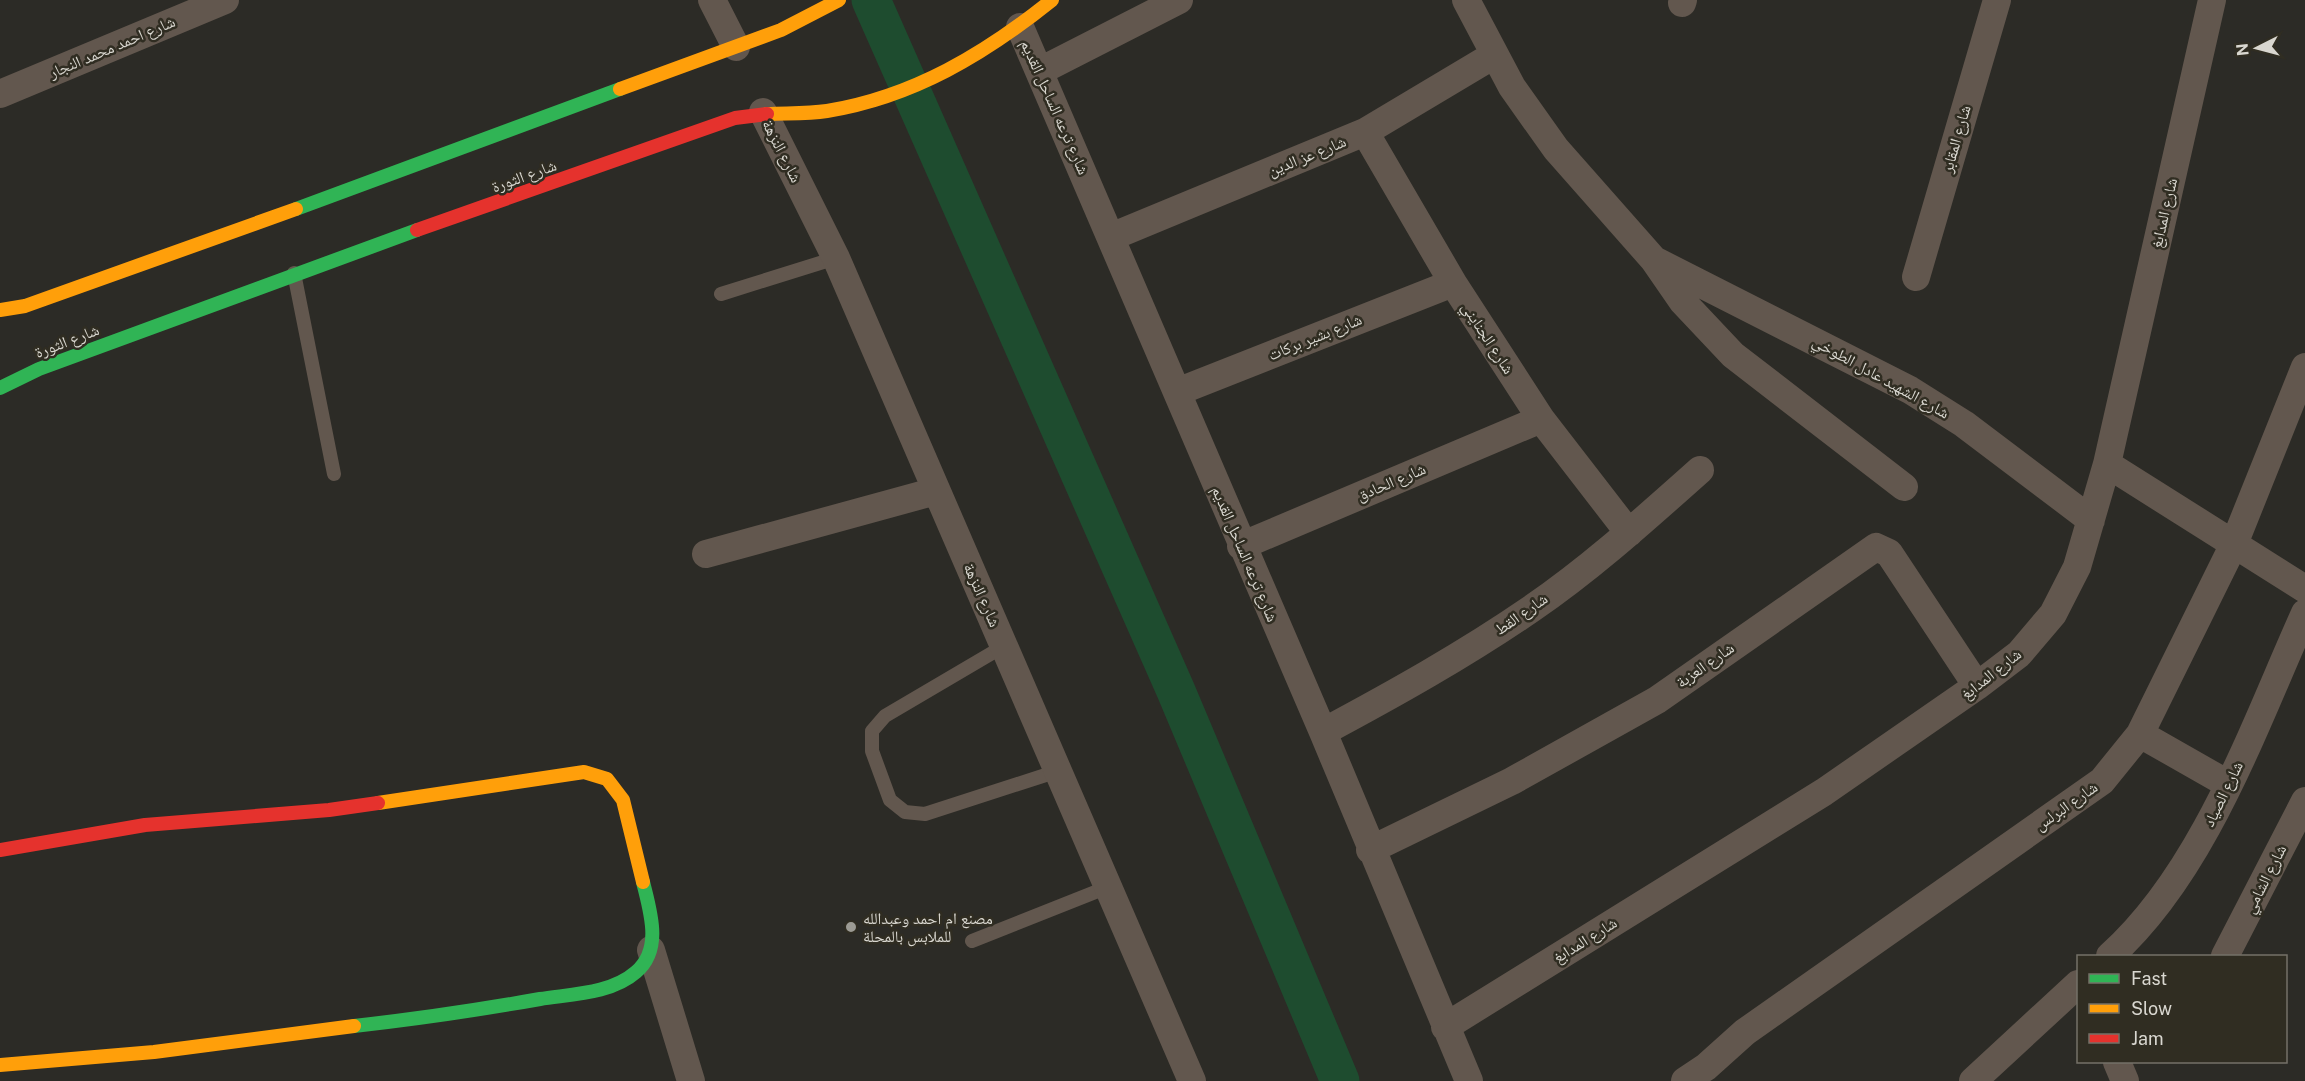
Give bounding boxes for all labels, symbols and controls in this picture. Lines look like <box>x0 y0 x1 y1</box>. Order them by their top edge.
street label: شارع احمد محمد النجار <box>45 12 178 83</box>
north arrow <box>2227 18 2287 78</box>
street label: شارع ترعه الساحل القديم <box>1016 37 1093 178</box>
text: N <box>2232 42 2253 57</box>
street label: شارع المقابر <box>1937 103 1976 176</box>
street label: شارع النزهة <box>757 116 806 186</box>
street label: شارع عز الدين <box>1265 132 1349 181</box>
street label: شارع الثورة <box>489 156 559 197</box>
street label: شارع المدابغ <box>2147 176 2182 250</box>
street label: شارع الجنايني <box>1455 298 1518 379</box>
street label: شارع بشير بركات <box>1265 310 1365 365</box>
street label: شارع الثورة <box>32 320 102 363</box>
street label: شارع الشهيد عادل الطوخي <box>1808 331 1953 425</box>
street label: شارع الحادق <box>1354 459 1429 506</box>
street label: شارع ترعه الساحل القديم <box>1207 483 1282 625</box>
street label: شارع النزهة <box>959 560 1005 630</box>
street label: شارع القط <box>1491 589 1552 640</box>
street label: شارع العزبة <box>1672 638 1738 693</box>
street label: شارع المدابغ <box>1957 644 2026 704</box>
street label: شارع الصياد <box>2199 758 2248 830</box>
street label: شارع البرلس <box>2031 777 2102 835</box>
street label: شارع الشامي <box>2240 842 2293 918</box>
place label: مصنع ام احمد وعبدالله للملابس بالمحلة <box>863 909 993 947</box>
street label: شارع المدابغ <box>1550 913 1621 968</box>
marker: مصنع ام احمد وعبدالله للملابس بالمحلة <box>844 920 858 934</box>
legend <box>2077 955 2287 1063</box>
text: Fast <box>2131 968 2167 989</box>
text: Slow <box>2131 998 2172 1019</box>
text: Jam <box>2131 1028 2164 1049</box>

